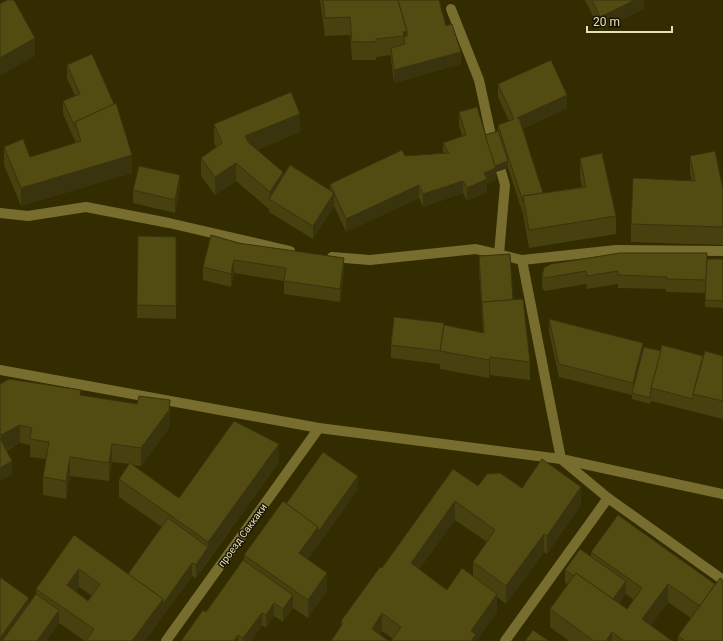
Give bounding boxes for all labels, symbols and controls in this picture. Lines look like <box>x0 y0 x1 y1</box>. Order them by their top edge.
scale bar <box>587 8 672 34</box>
text: 20 m <box>593 15 620 29</box>
street label: проезд Саккаки <box>216 501 269 569</box>

